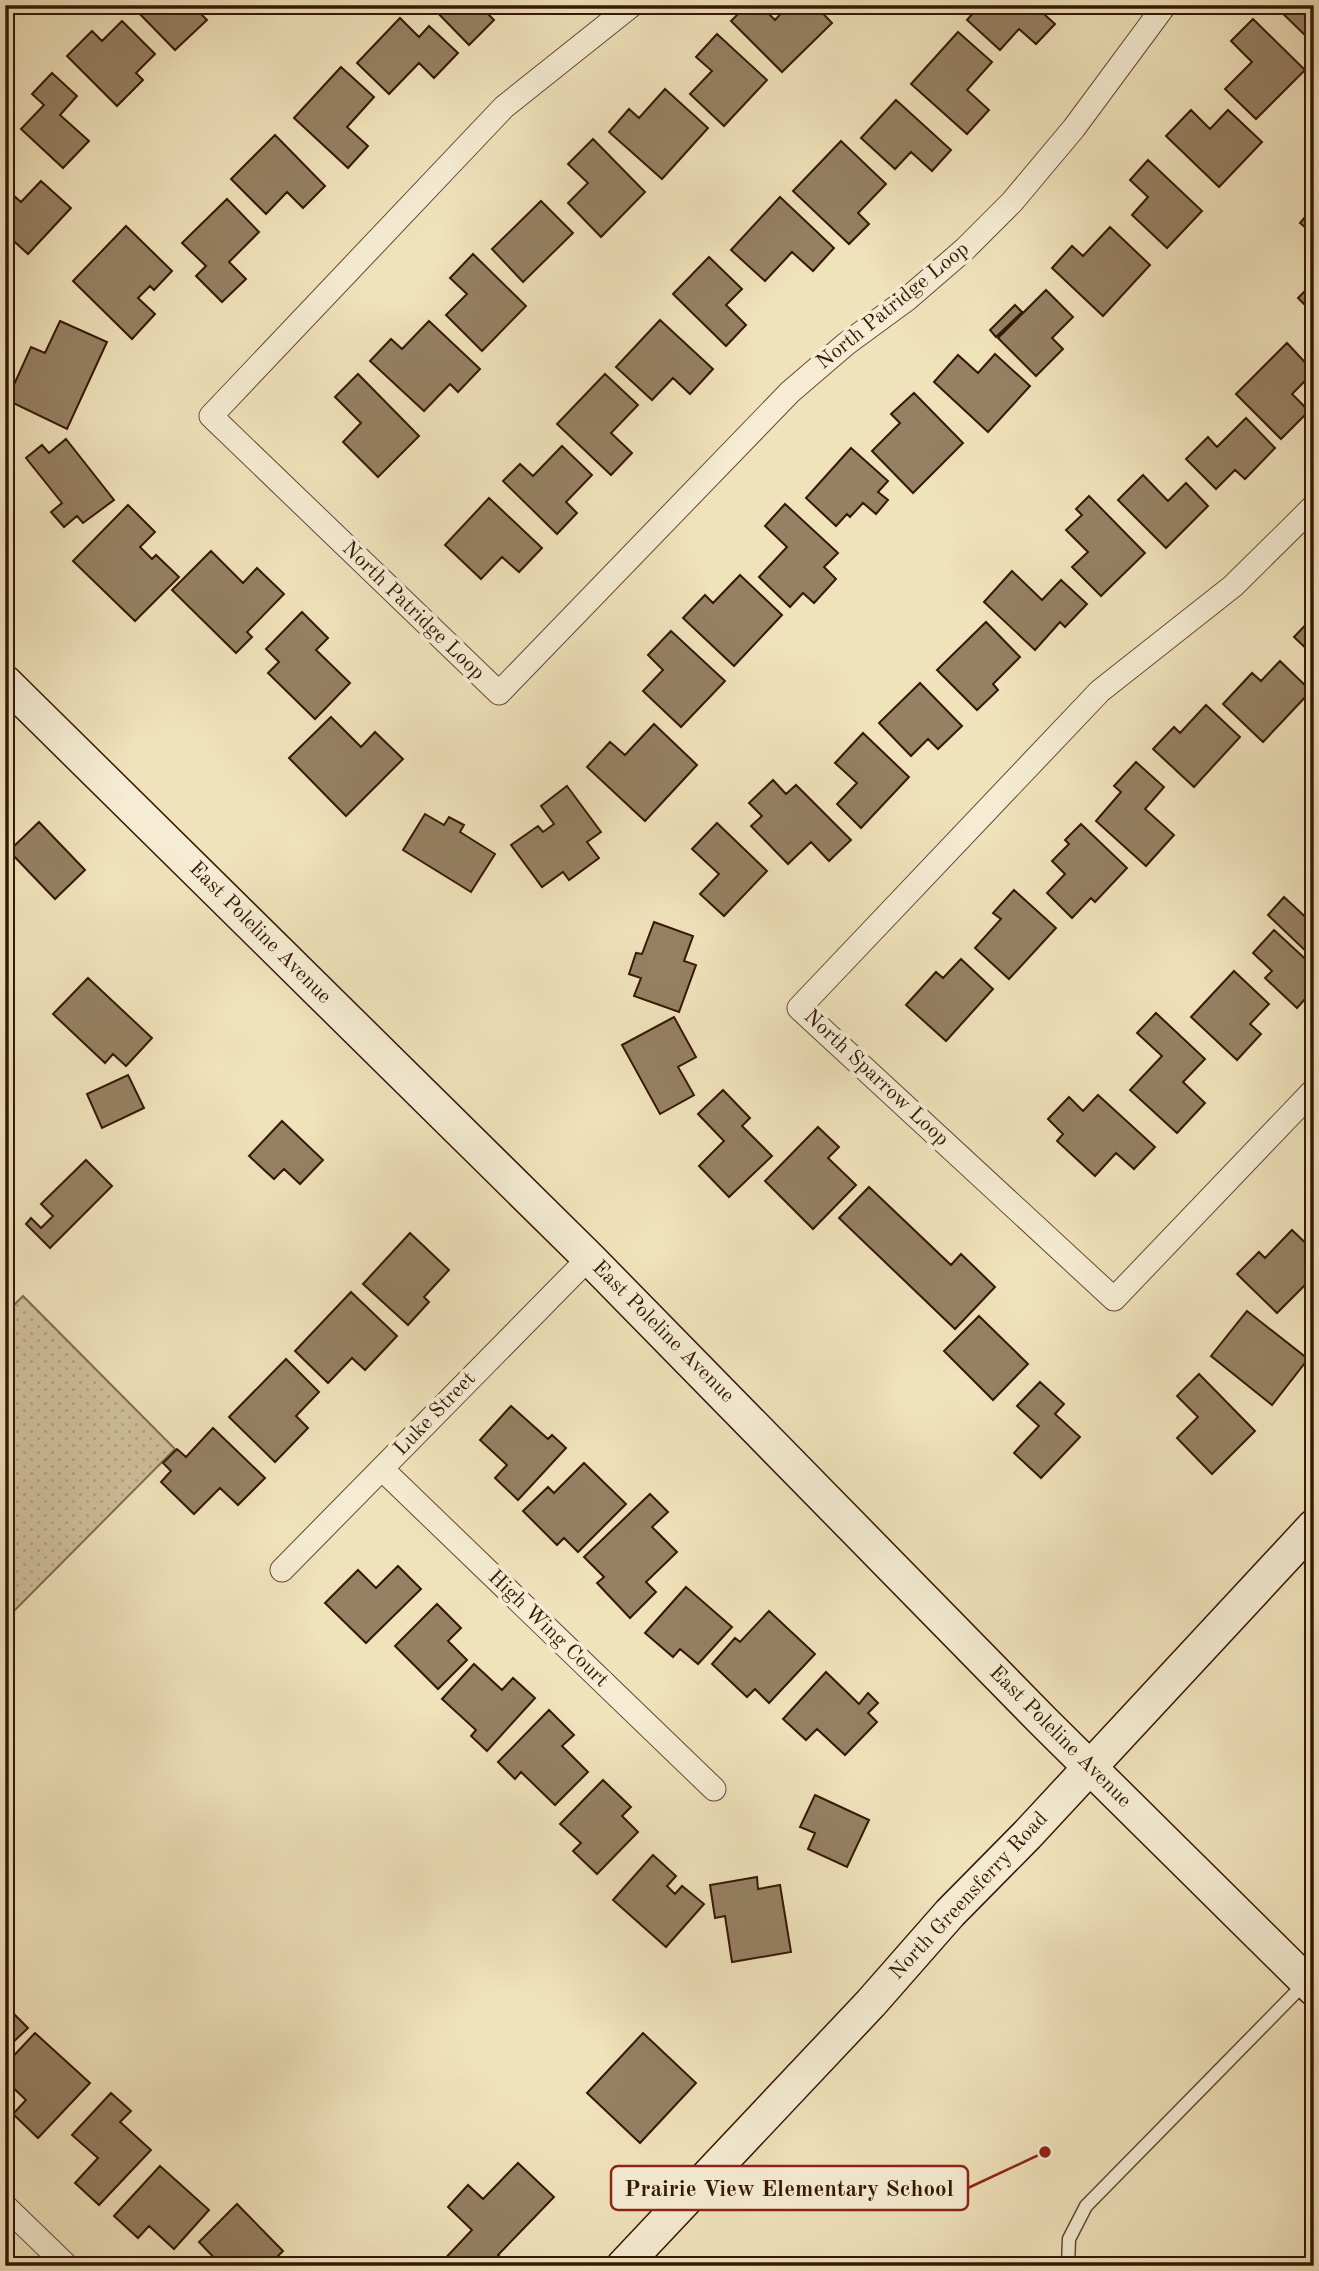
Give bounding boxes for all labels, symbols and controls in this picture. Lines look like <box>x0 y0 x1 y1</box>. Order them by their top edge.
street label: North Patridge Loop <box>813 238 973 374</box>
street label: North Patridge Loop <box>338 538 488 684</box>
street label: East Poleline Avenue <box>185 858 335 1008</box>
street label: North Sparrow Loop <box>800 1006 952 1150</box>
street label: East Poleline Avenue <box>588 1257 738 1407</box>
street label: Luke Street <box>390 1368 480 1460</box>
street label: High Wing Court <box>484 1566 612 1692</box>
street label: East Poleline Avenue <box>985 1662 1135 1812</box>
street label: North Greensferry Road <box>886 1808 1052 1984</box>
callout: Prairie View Elementary School <box>611 2166 968 2210</box>
text: Prairie View Elementary School <box>624 2178 954 2201</box>

